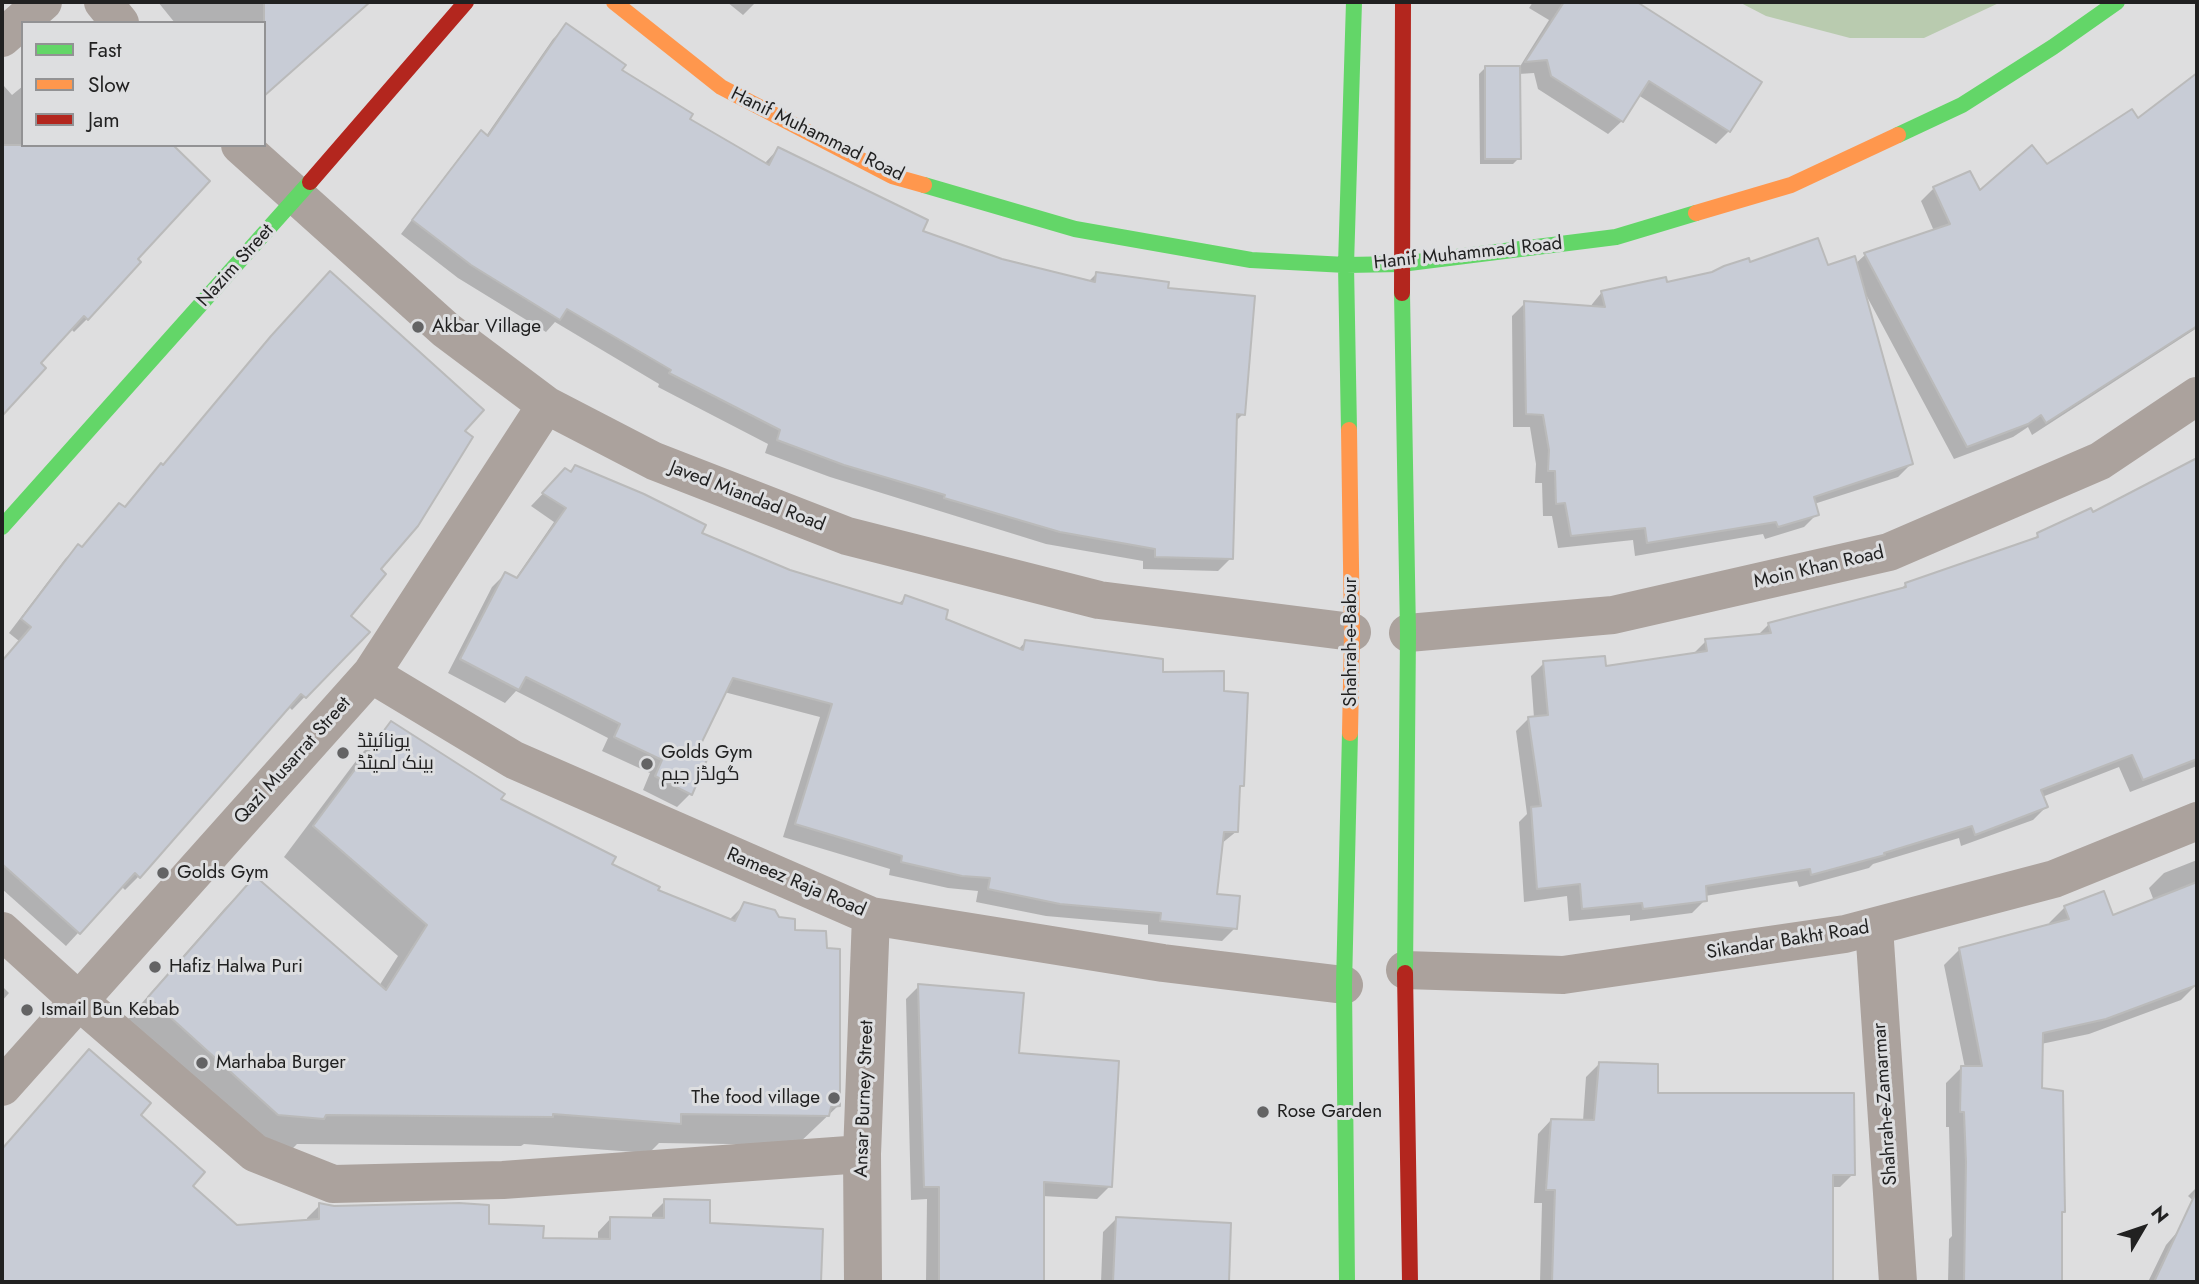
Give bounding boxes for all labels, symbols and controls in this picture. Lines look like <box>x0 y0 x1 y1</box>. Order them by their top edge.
legend <box>21 21 266 147</box>
text: Fast <box>88 35 121 65</box>
text: Slow <box>88 70 130 100</box>
street label: Hanif Muhammad Road <box>727 83 907 187</box>
text: Jam <box>88 105 120 135</box>
street label: Nazim Street <box>193 220 279 312</box>
street label: Hanif Muhammad Road <box>1373 233 1563 275</box>
place label: Akbar Village <box>432 316 541 338</box>
marker: Akbar Village <box>410 319 426 335</box>
street label: Javed Miandad Road <box>666 457 828 537</box>
street label: Moin Khan Road <box>1752 542 1886 594</box>
street label: Shahrah-e-Babur <box>1340 577 1362 707</box>
street label: Qazi Musarrat Street <box>230 693 356 829</box>
place label: یونائیٹڈ بینک لمیٹڈ <box>357 731 434 775</box>
place label: Golds Gym گولڈز جیم <box>661 742 753 786</box>
marker: یونائیٹڈ بینک لمیٹڈ <box>335 745 351 761</box>
marker: Golds Gym گولڈز جیم <box>639 756 655 772</box>
street label: Rameez Raja Road <box>723 843 869 923</box>
place label: Golds Gym <box>177 862 269 884</box>
marker: Golds Gym <box>155 865 171 881</box>
street label: Sikandar Bakht Road <box>1705 917 1871 965</box>
place label: Hafiz Halwa Puri <box>169 956 303 978</box>
marker: Hafiz Halwa Puri <box>147 959 163 975</box>
place label: Ismail Bun Kebab <box>41 999 179 1021</box>
marker: Ismail Bun Kebab <box>19 1002 35 1018</box>
street label: Ansar Burney Street <box>851 1020 879 1178</box>
street label: Shahrah-e-Zamarmar <box>1869 1022 1903 1186</box>
place label: Marhaba Burger <box>216 1052 346 1074</box>
marker: Marhaba Burger <box>194 1055 210 1071</box>
place label: The food village <box>691 1087 820 1109</box>
marker: The food village <box>826 1090 842 1106</box>
place label: Rose Garden <box>1277 1101 1382 1123</box>
marker: Rose Garden <box>1255 1104 1271 1120</box>
north arrow <box>2108 1193 2178 1263</box>
text: N <box>2144 1200 2175 1229</box>

